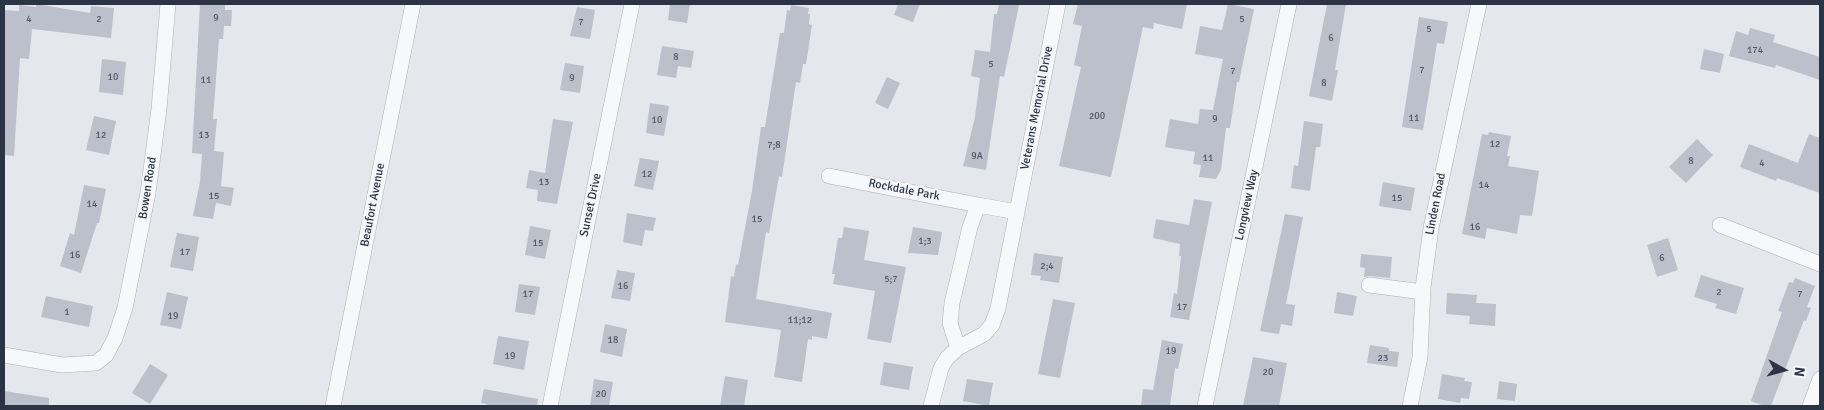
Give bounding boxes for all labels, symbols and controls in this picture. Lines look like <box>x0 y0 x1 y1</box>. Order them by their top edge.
house number: 9 <box>213 12 219 24</box>
house number: 4 <box>26 13 32 25</box>
house number: 2 <box>96 13 102 25</box>
house number: 5 <box>1239 13 1245 25</box>
house number: 7 <box>578 16 584 28</box>
house number: 5 <box>1426 23 1432 35</box>
house number: 6 <box>1328 32 1334 44</box>
house number: 174 <box>1747 44 1763 56</box>
street label: Veterans Memorial Drive <box>1018 45 1056 171</box>
house number: 8 <box>673 51 679 63</box>
house number: 5 <box>988 58 994 70</box>
house number: 7 <box>1419 64 1425 76</box>
house number: 7 <box>1230 65 1236 77</box>
house number: 10 <box>108 71 118 83</box>
house number: 9 <box>569 72 575 84</box>
house number: 11 <box>201 74 211 86</box>
house number: 8 <box>1321 77 1327 89</box>
house number: 200 <box>1089 110 1105 122</box>
house number: 11 <box>1409 112 1419 124</box>
house number: 9 <box>1212 113 1218 125</box>
house number: 10 <box>652 114 662 126</box>
house number: 12 <box>96 129 106 141</box>
house number: 13 <box>199 129 209 141</box>
house number: 12 <box>1490 138 1500 150</box>
house number: 7;8 <box>767 139 781 151</box>
house number: 9A <box>971 150 983 162</box>
house number: 11 <box>1203 152 1213 164</box>
house number: 8 <box>1688 155 1694 167</box>
street label: Bowen Road <box>136 156 160 220</box>
house number: 4 <box>1759 157 1765 169</box>
street label: Beaufort Avenue <box>358 162 388 248</box>
house number: 12 <box>642 168 652 180</box>
street label: Longview Way <box>1232 168 1262 242</box>
street label: Sunset Drive <box>577 172 605 238</box>
street label: Linden Road <box>1423 172 1449 236</box>
house number: 13 <box>539 176 549 188</box>
street label: Rockdale Park <box>867 176 941 204</box>
house number: 14 <box>1479 179 1489 191</box>
house number: 15 <box>209 190 219 202</box>
house number: 15 <box>1392 192 1402 204</box>
house number: 14 <box>87 198 97 210</box>
house number: 15 <box>752 213 762 225</box>
house number: 16 <box>1470 221 1480 233</box>
house number: 1;3 <box>918 235 932 247</box>
house number: 15 <box>533 237 543 249</box>
house number: 17 <box>180 246 190 258</box>
house number: 16 <box>70 249 80 261</box>
house number: 6 <box>1659 252 1665 264</box>
house number: 2;4 <box>1040 260 1054 272</box>
house number: 5;7 <box>884 273 898 285</box>
house number: 16 <box>618 280 628 292</box>
house number: 2 <box>1716 286 1722 298</box>
house number: 17 <box>523 288 533 300</box>
house number: 7 <box>1797 288 1803 300</box>
house number: 17 <box>1177 301 1187 313</box>
house number: 1 <box>64 306 70 318</box>
house number: 19 <box>168 310 178 322</box>
house number: 11;12 <box>788 314 812 326</box>
house number: 18 <box>608 334 618 346</box>
house number: 19 <box>1166 345 1176 357</box>
north arrow <box>1759 345 1809 395</box>
house number: 19 <box>505 350 515 362</box>
house number: 23 <box>1378 352 1388 364</box>
house number: 20 <box>1263 366 1273 378</box>
text: N <box>1790 366 1808 378</box>
house number: 20 <box>596 388 606 400</box>

